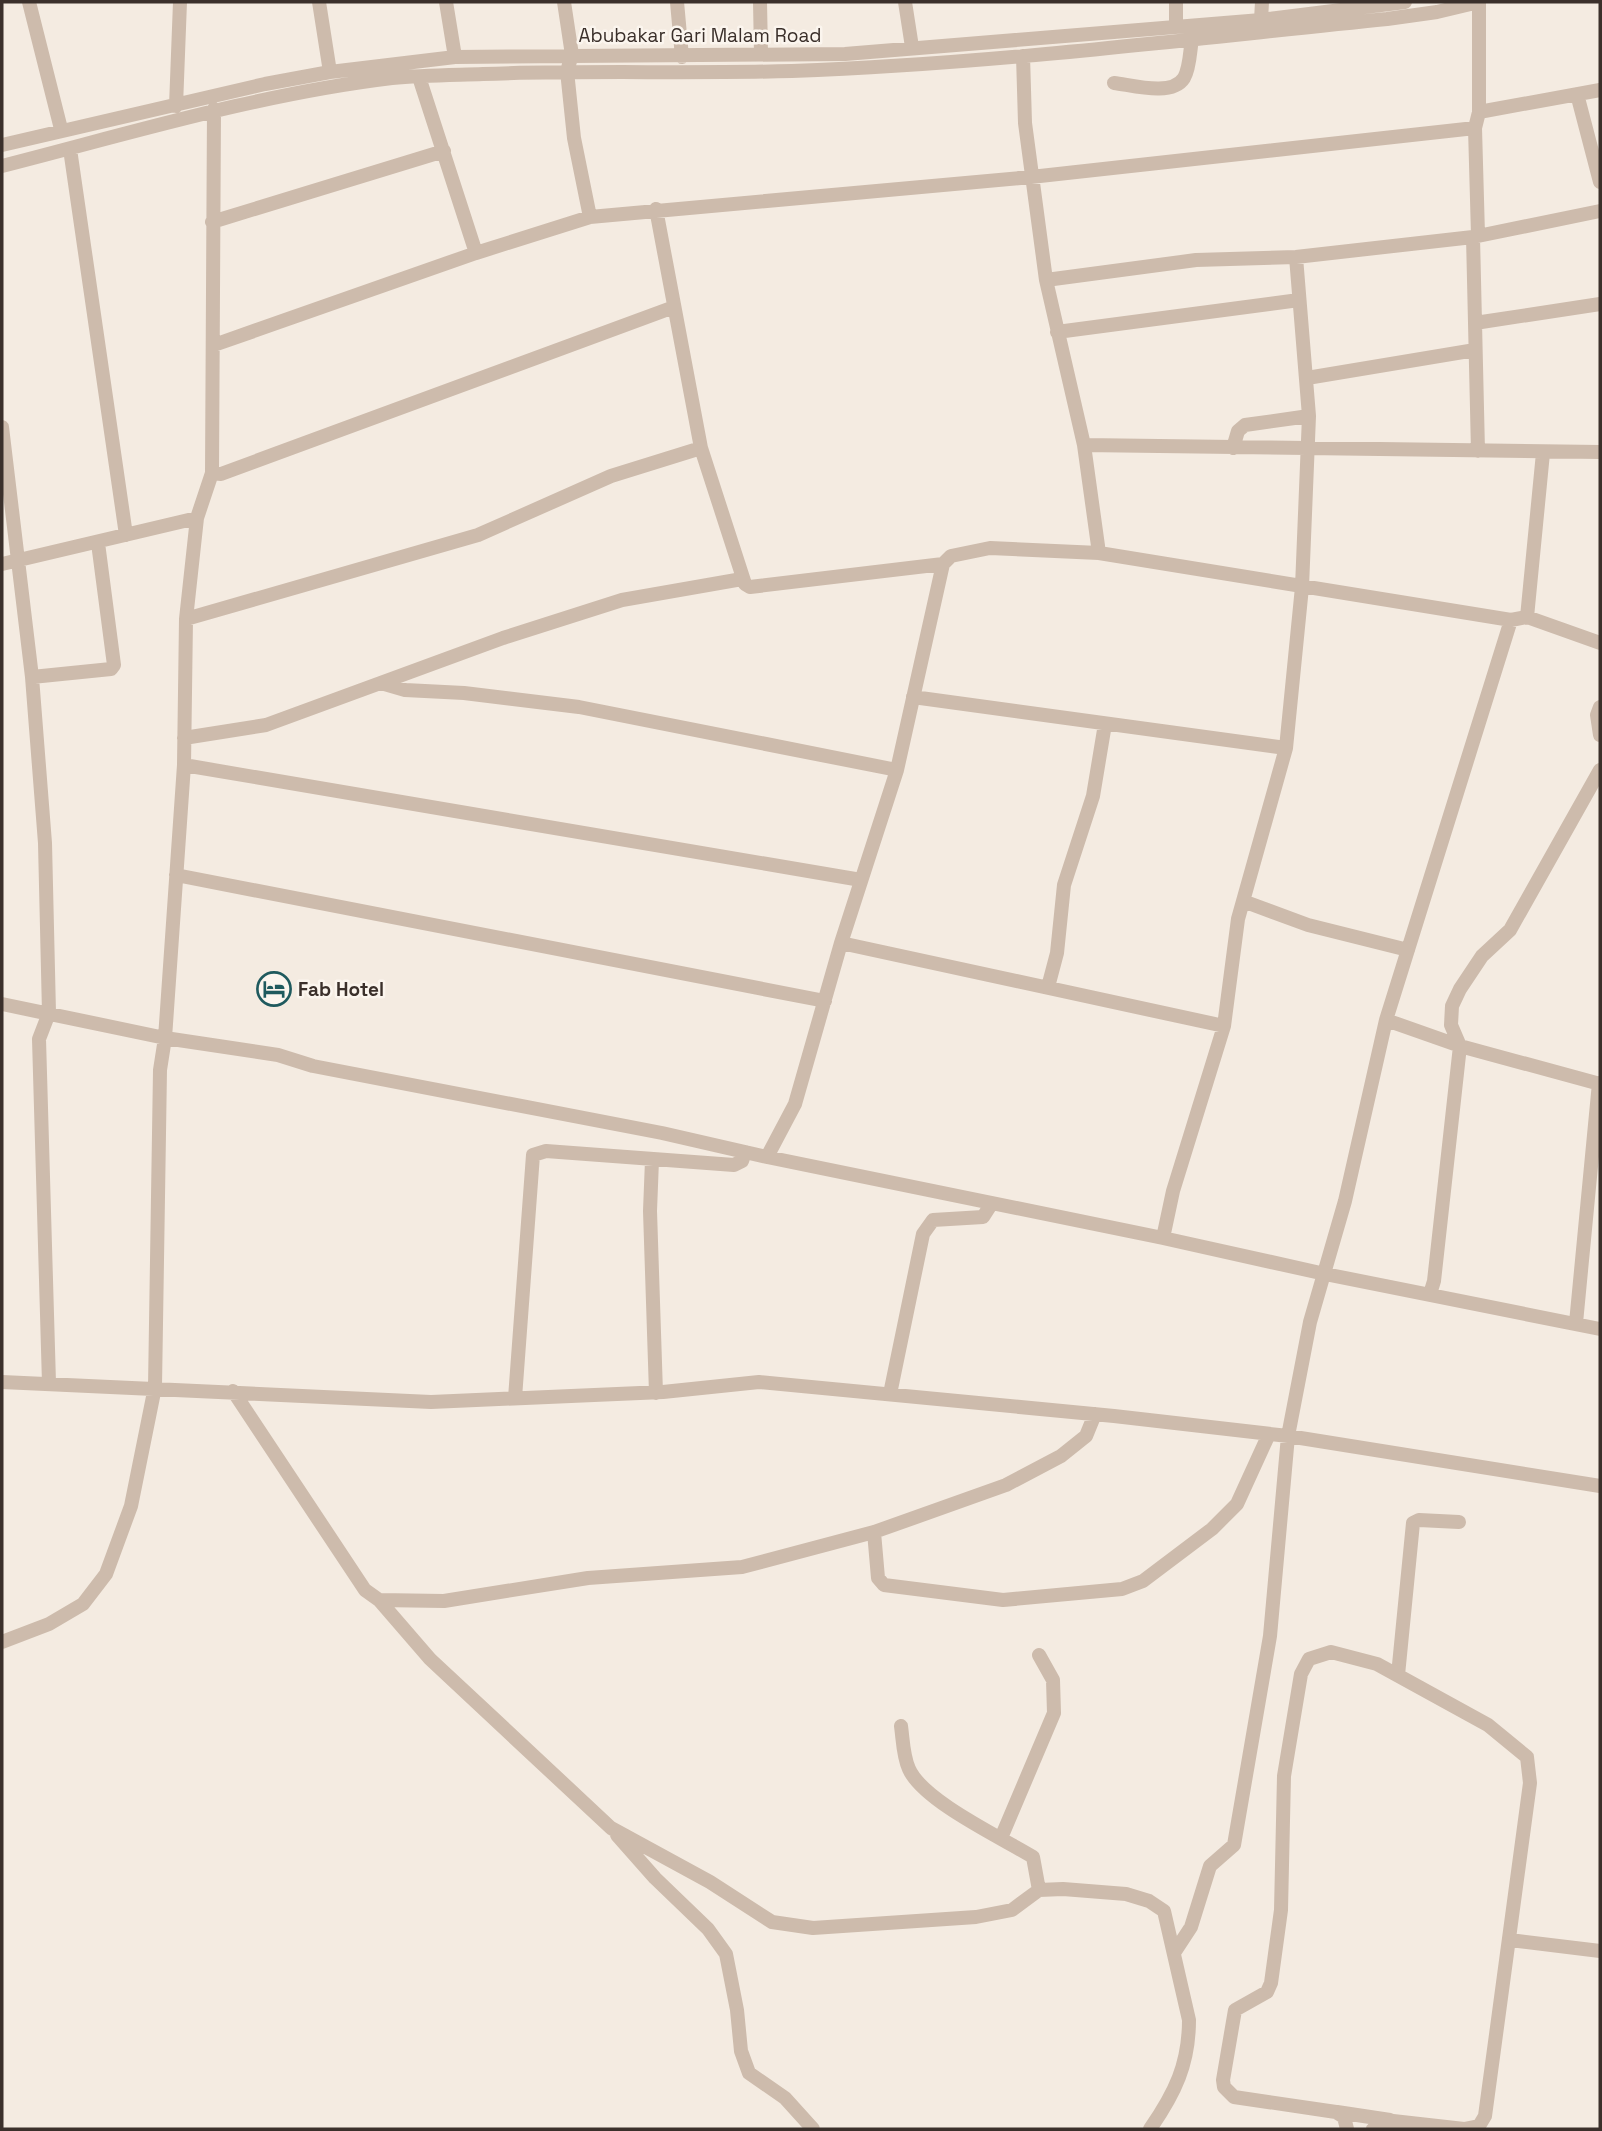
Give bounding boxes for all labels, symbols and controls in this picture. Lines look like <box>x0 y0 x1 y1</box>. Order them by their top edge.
street label: Abubakar Gari Malam Road <box>579 23 821 48</box>
hotel icon: Fab Hotel <box>255 970 293 1008</box>
place label: Fab Hotel <box>298 977 384 1002</box>

